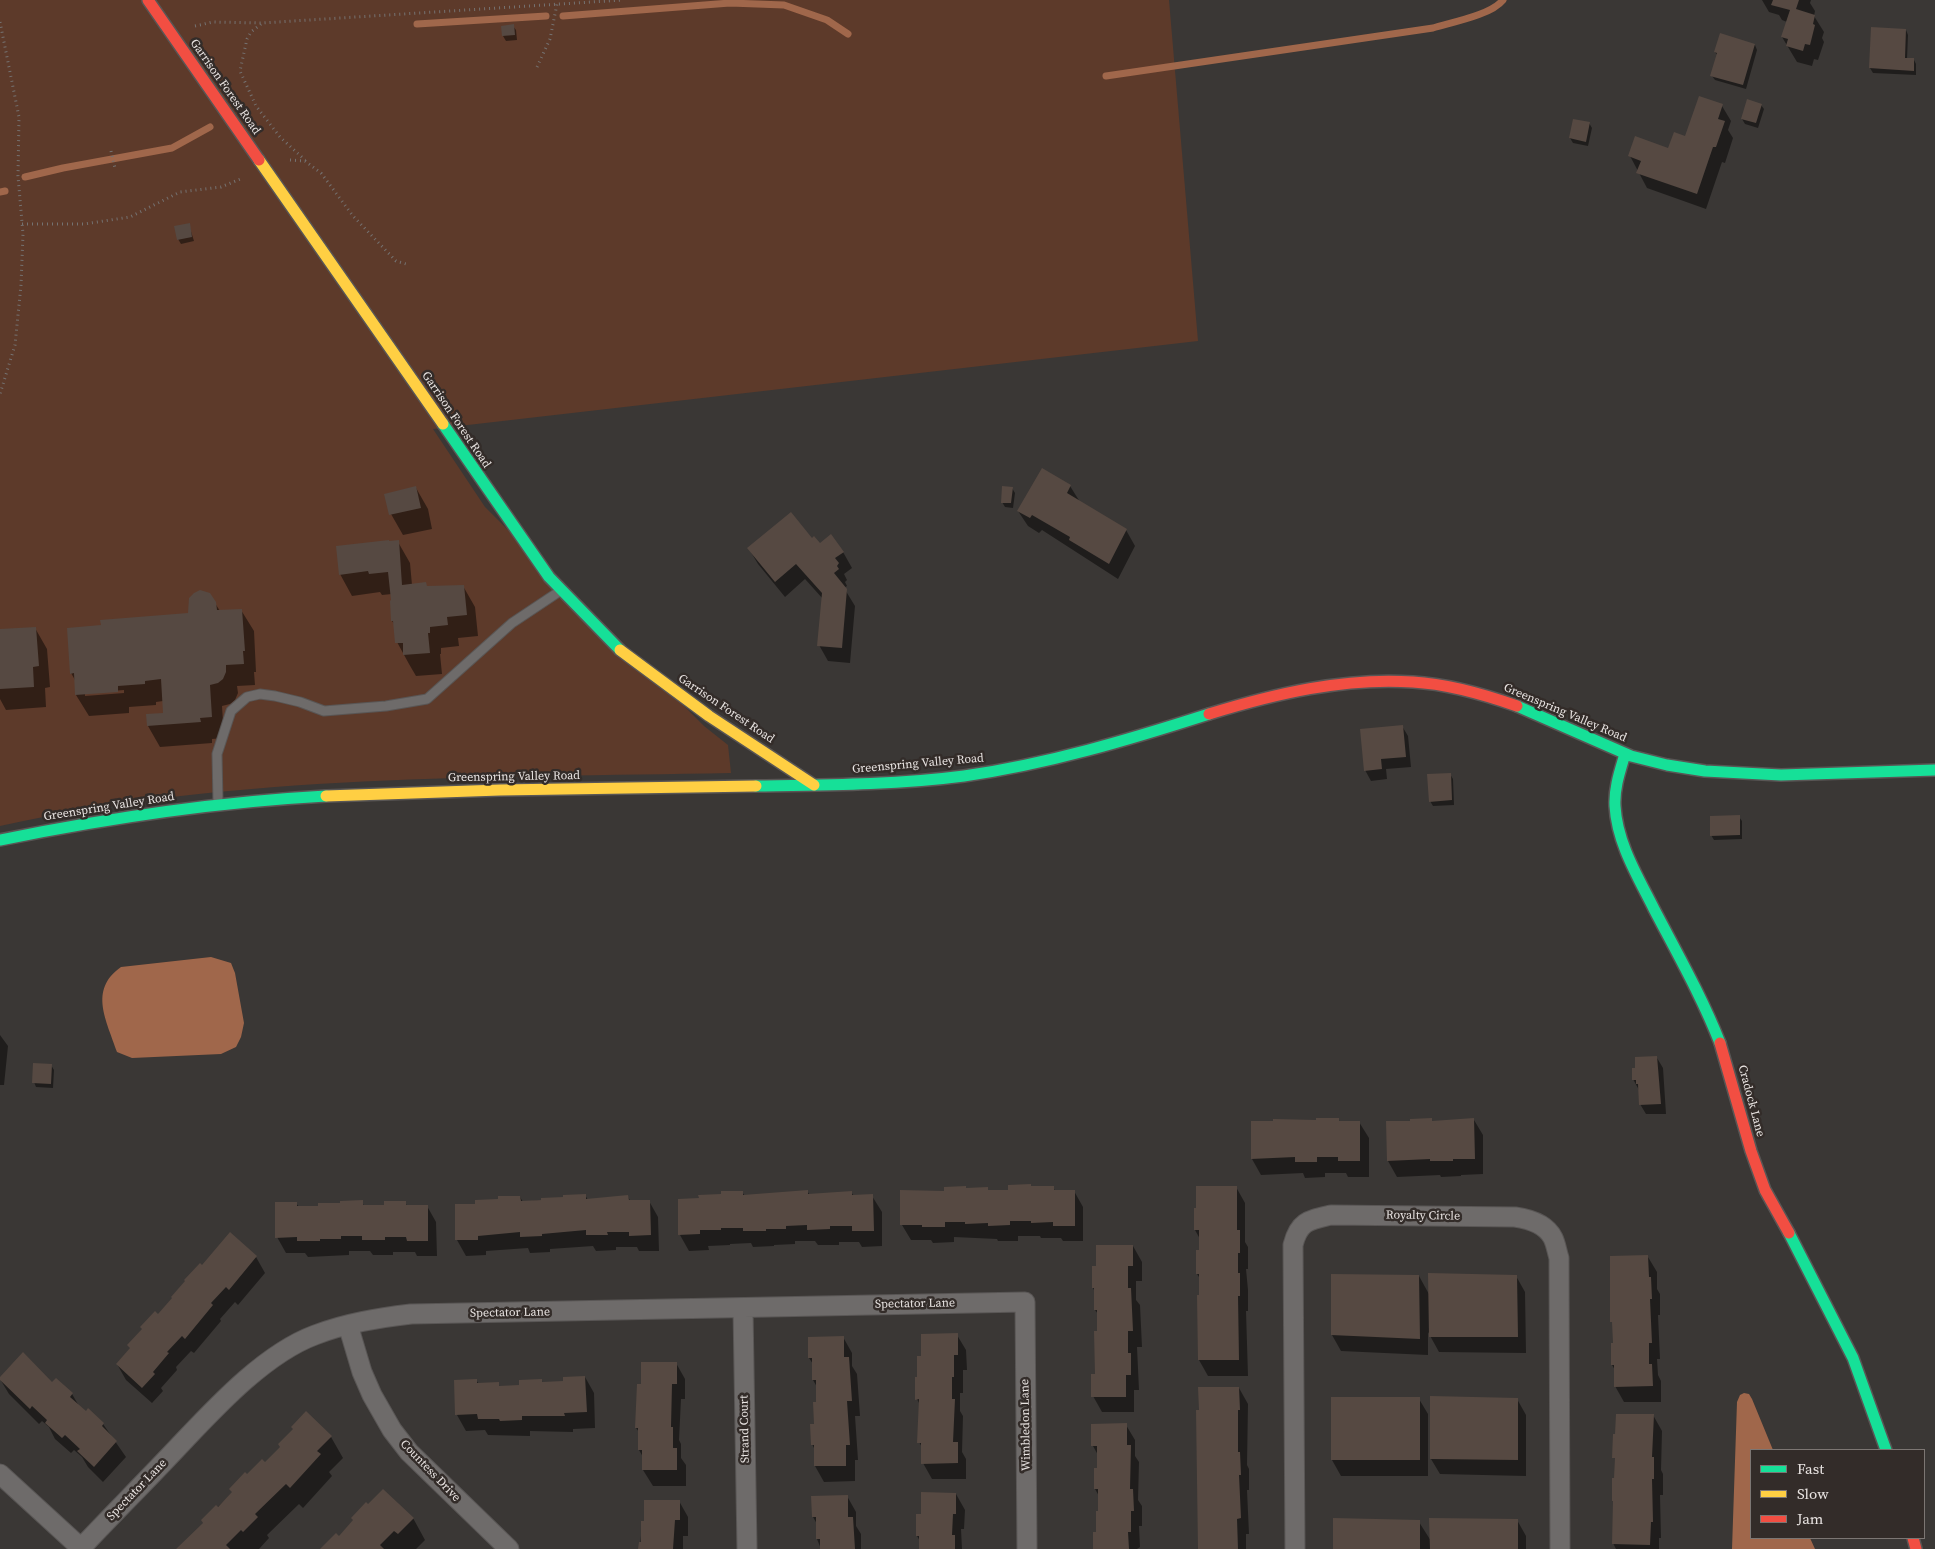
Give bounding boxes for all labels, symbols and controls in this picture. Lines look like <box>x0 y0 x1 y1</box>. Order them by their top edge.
street label: Garrison Forest Road <box>187 37 263 137</box>
street label: Garrison Forest Road <box>418 369 494 471</box>
street label: Garrison Forest Road <box>675 671 777 747</box>
street label: Greenspring Valley Road <box>1501 681 1629 745</box>
street label: Greenspring Valley Road <box>852 751 984 777</box>
street label: Greenspring Valley Road <box>448 769 580 785</box>
street label: Greenspring Valley Road <box>43 790 175 824</box>
street label: Cradock Lane <box>1735 1064 1767 1138</box>
street label: Royalty Circle <box>1386 1208 1460 1224</box>
street label: Spectator Lane <box>875 1296 955 1312</box>
street label: Spectator Lane <box>470 1305 550 1321</box>
street label: Wimbledon Lane <box>1018 1379 1034 1471</box>
street label: Strand Court <box>737 1395 753 1463</box>
street label: Countess Drive <box>397 1437 463 1505</box>
legend <box>1750 1449 1925 1539</box>
street label: Spectator Lane <box>104 1456 170 1524</box>
text: Fast <box>1797 1458 1824 1479</box>
text: Slow <box>1797 1483 1829 1504</box>
text: Jam <box>1797 1508 1823 1529</box>

